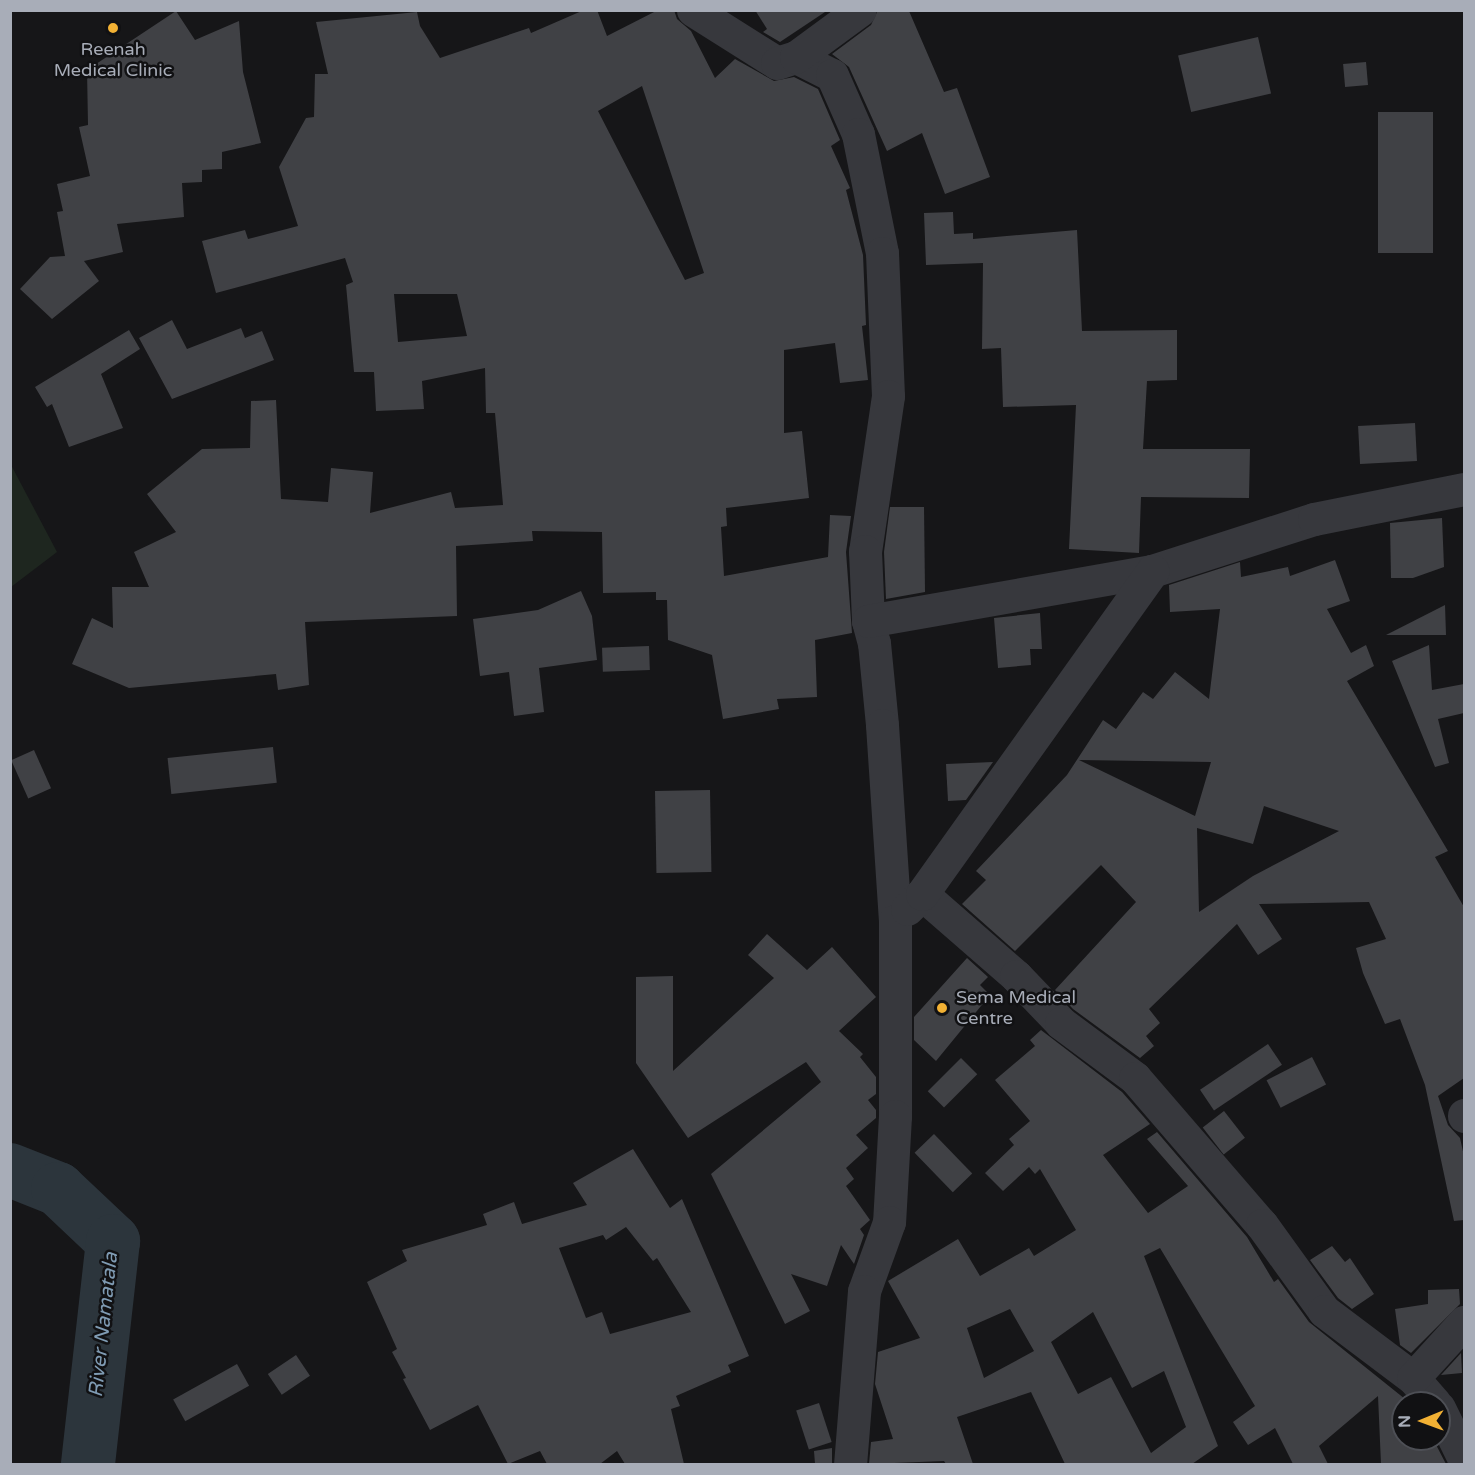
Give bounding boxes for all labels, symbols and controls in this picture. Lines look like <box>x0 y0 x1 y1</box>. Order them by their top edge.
marker: Reenah Medical Clinic <box>104 19 122 37</box>
place label: Reenah Medical Clinic <box>54 39 172 82</box>
place label: Sema Medical Centre <box>956 987 1076 1030</box>
marker: Sema Medical Centre <box>933 999 951 1017</box>
water label: River Namatala <box>84 1251 124 1399</box>
north arrow <box>1391 1391 1451 1451</box>
text: N <box>1395 1415 1415 1428</box>

